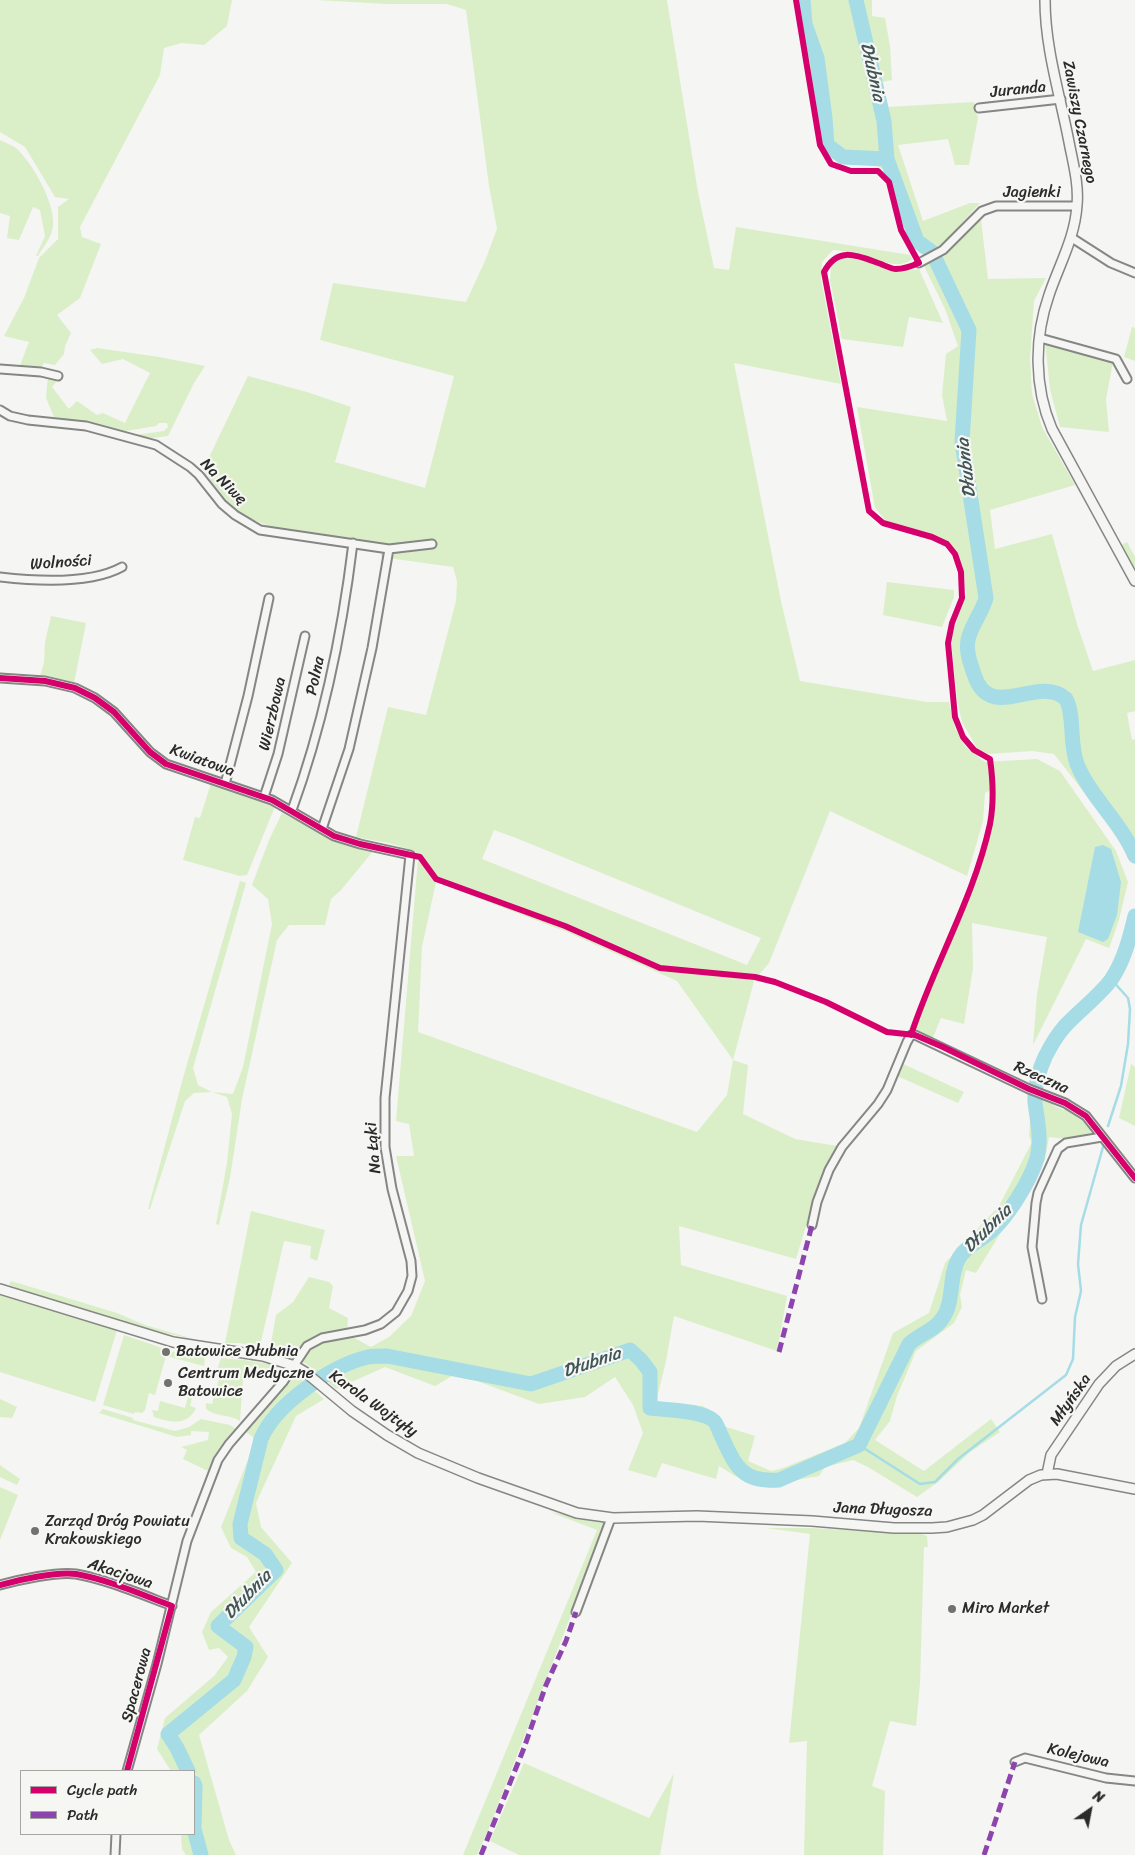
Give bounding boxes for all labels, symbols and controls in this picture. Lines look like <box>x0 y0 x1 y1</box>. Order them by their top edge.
water label: Dłubnia <box>855 40 889 104</box>
street label: Zawiszy Czarnego <box>1058 59 1100 185</box>
street label: Juranda <box>989 78 1047 102</box>
street label: Jagienki <box>1003 183 1061 203</box>
water label: Dłubnia <box>953 437 981 499</box>
street label: Na Niwę <box>196 455 250 509</box>
street label: Wolności <box>30 551 92 575</box>
street label: Polna <box>303 655 329 697</box>
street label: Wierzbowa <box>255 675 291 753</box>
street label: Kwiatowa <box>167 740 237 782</box>
street label: Rzeczna <box>1011 1057 1071 1099</box>
street label: Na Łąki <box>362 1121 386 1175</box>
water label: Dłubnia <box>959 1200 1017 1258</box>
place label: Batowice Dłubnia <box>176 1342 298 1362</box>
water label: Dłubnia <box>560 1343 624 1383</box>
marker: Batowice Dłubnia <box>160 1346 172 1358</box>
place label: Centrum Medyczne Batowice <box>178 1364 314 1402</box>
street label: Karola Wojtyły <box>325 1366 421 1442</box>
street label: Młyńska <box>1046 1370 1096 1430</box>
marker: Centrum Medyczne Batowice <box>162 1377 174 1389</box>
street label: Jana Długosza <box>833 1499 933 1521</box>
place label: Zarząd Dróg Powiatu Krakowskiego <box>45 1512 190 1550</box>
marker: Zarząd Dróg Powiatu Krakowskiego <box>29 1525 41 1537</box>
street label: Akacjowa <box>85 1555 155 1593</box>
water label: Dłubnia <box>219 1566 277 1624</box>
place label: Miro Market <box>962 1599 1049 1619</box>
marker: Miro Market <box>946 1603 958 1615</box>
street label: Spacerowa <box>118 1646 156 1724</box>
street label: Kolejowa <box>1045 1740 1111 1772</box>
legend <box>20 1770 195 1835</box>
text: Cycle path <box>67 1777 137 1803</box>
text: N <box>1088 1784 1109 1810</box>
north arrow <box>1065 1785 1115 1835</box>
text: Path <box>67 1802 98 1828</box>

